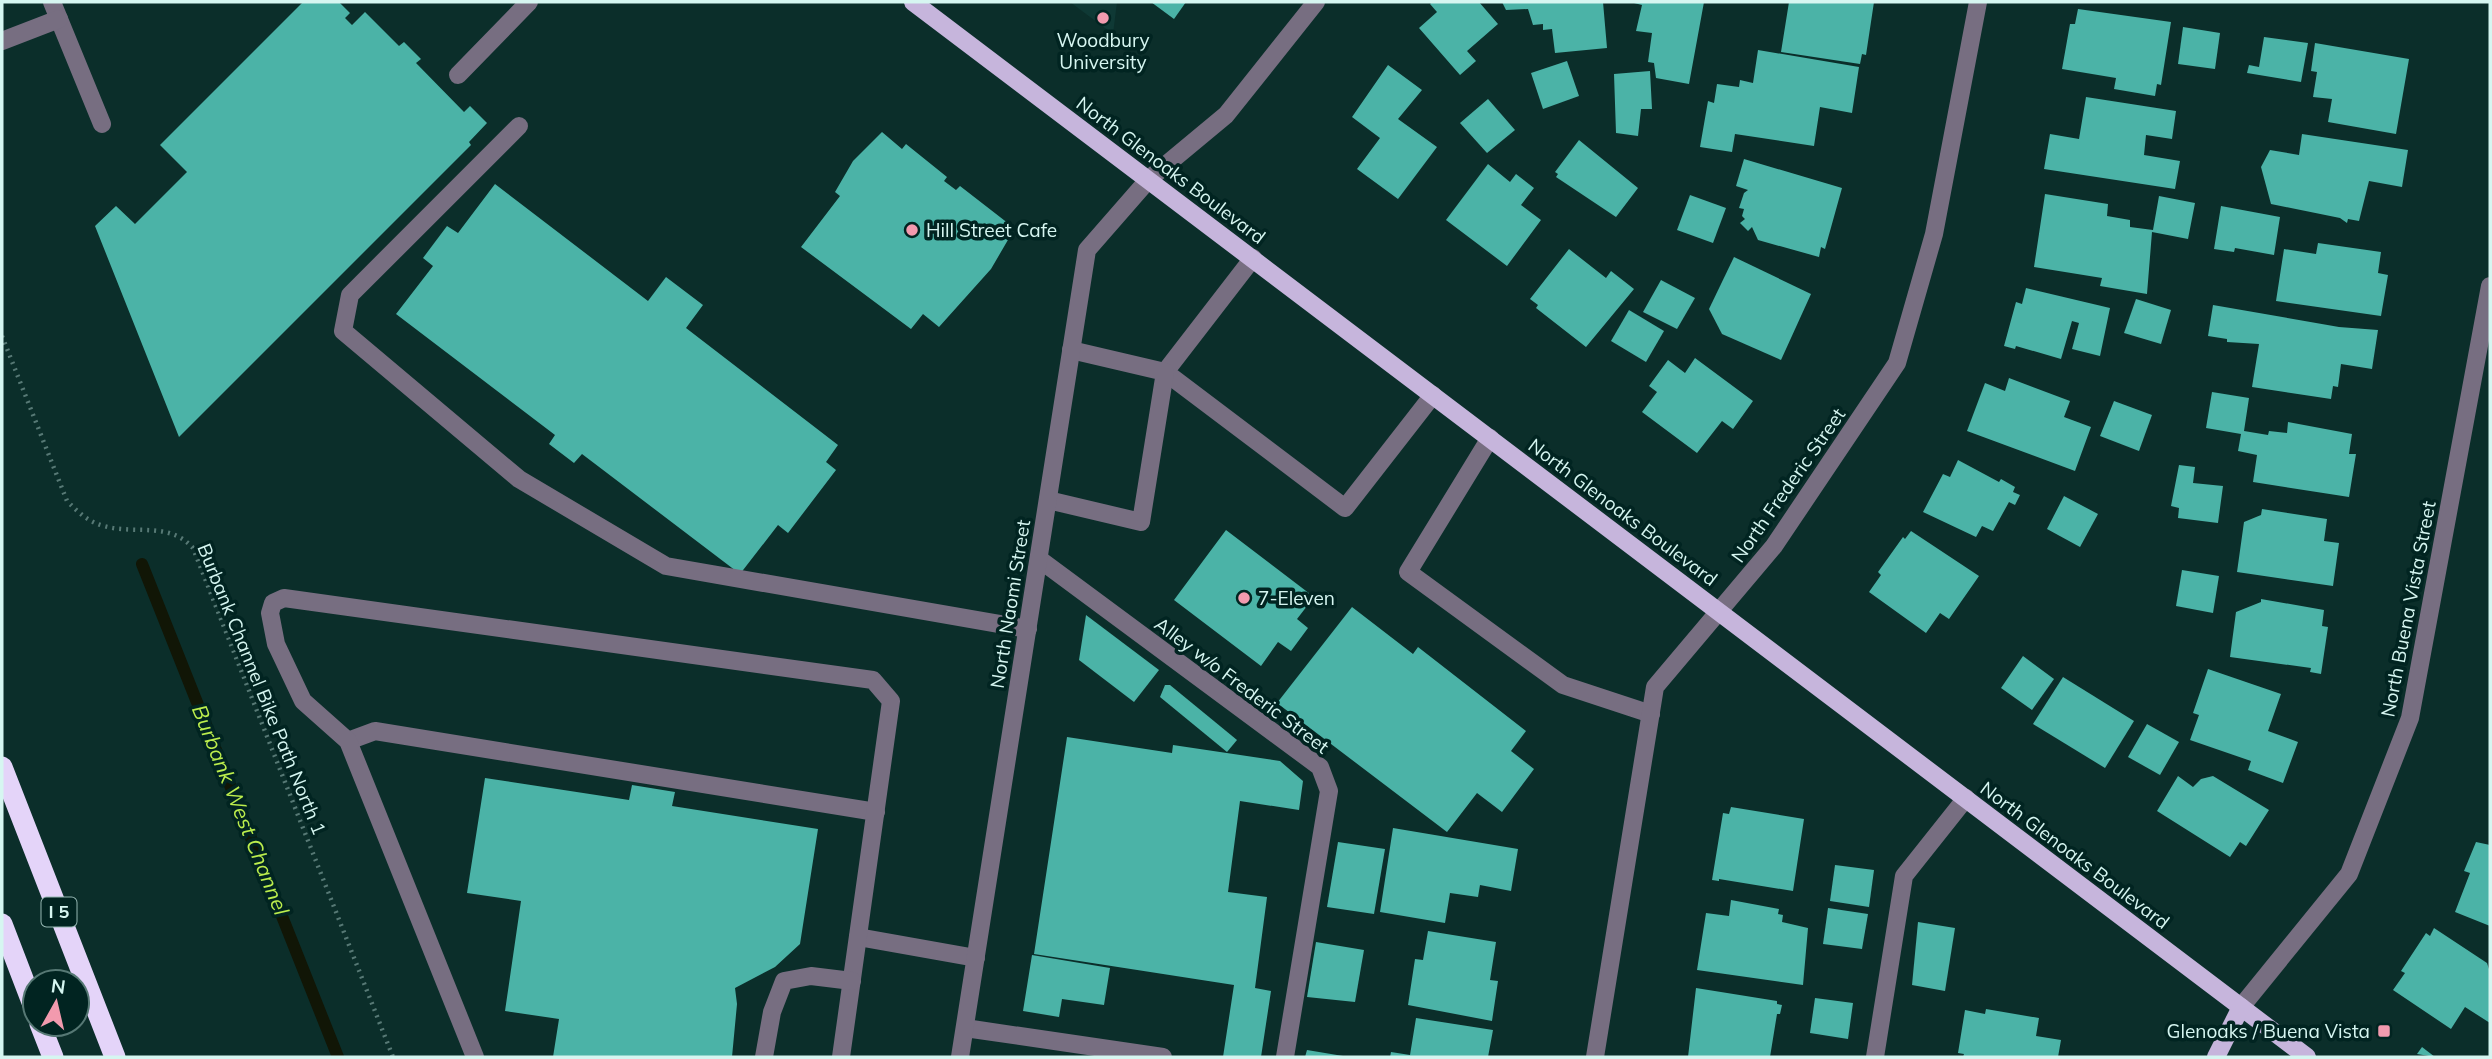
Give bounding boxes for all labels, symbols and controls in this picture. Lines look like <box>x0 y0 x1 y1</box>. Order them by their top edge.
marker: Woodbury University <box>1095 10 1111 26</box>
place label: Woodbury University <box>1056 28 1150 74</box>
street label: North Glenoaks Boulevard <box>1072 91 1270 249</box>
place label: Hill Street Cafe <box>926 218 1057 242</box>
marker: Hill Street Cafe <box>904 222 920 238</box>
street label: North Frederic Street <box>1726 403 1850 567</box>
street label: North Glenoaks Boulevard <box>1524 433 1722 591</box>
street label: North Buena Vista Street <box>2375 499 2441 719</box>
street label: North Naomi Street <box>985 518 1035 690</box>
street label: Burbank Channel Bike Path North 1 <box>192 540 332 838</box>
place label: 7-Eleven <box>1258 586 1335 610</box>
marker: 7-Eleven <box>1236 590 1252 606</box>
street label: Alley w/o Frederic Street <box>1150 612 1334 759</box>
water label: Burbank West Channel <box>187 701 295 919</box>
street label: North Glenoaks Boulevard <box>1976 776 2174 934</box>
road number: I 5 <box>42 897 76 926</box>
north arrow <box>21 968 91 1038</box>
text: N <box>50 973 67 999</box>
place label: Glenoaks / Buena Vista <box>2167 1019 2370 1043</box>
marker: Glenoaks / Buena Vista <box>2376 1023 2392 1039</box>

